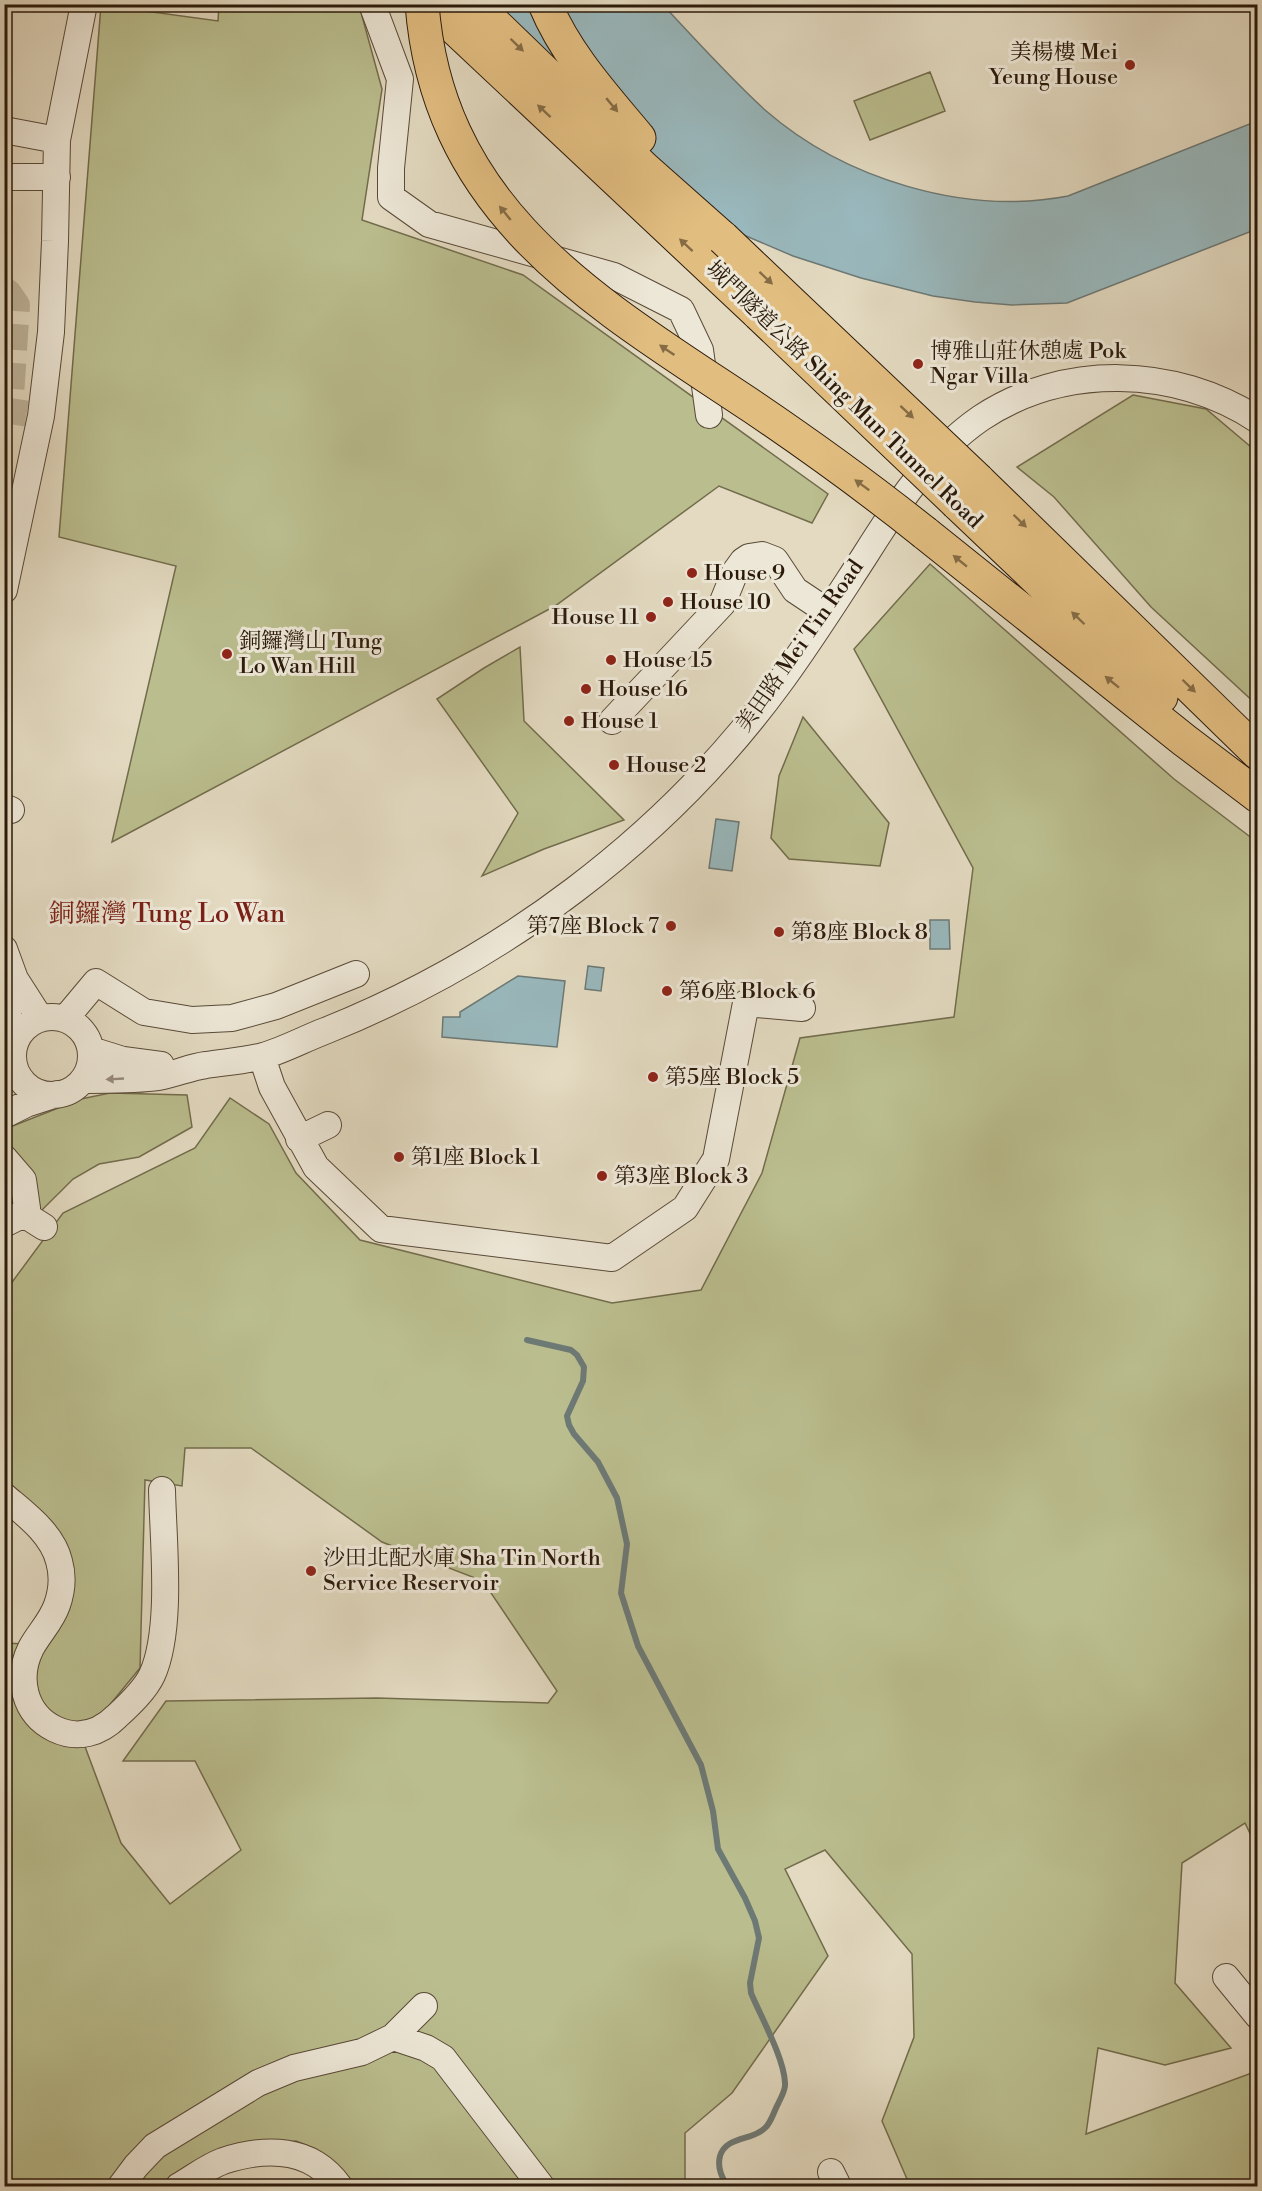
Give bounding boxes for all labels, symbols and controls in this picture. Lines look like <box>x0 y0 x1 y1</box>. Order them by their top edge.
one-way arrow <box>509 37 523 51</box>
place label: 美楊樓 Mei Yeung House <box>988 39 1118 91</box>
marker: 美楊樓 Mei Yeung House <box>1123 58 1137 72</box>
one-way arrow <box>605 97 618 112</box>
one-way arrow <box>537 105 552 118</box>
one-way arrow <box>499 205 512 221</box>
one-way arrow <box>679 238 694 252</box>
street label: 城門隧道公路 Shing Mun Tunnel Road <box>700 255 988 535</box>
one-way arrow <box>759 271 773 285</box>
place label: 博雅山莊休憩處 Pok Ngar Villa <box>930 338 1127 390</box>
one-way arrow <box>659 345 675 356</box>
marker: 博雅山莊休憩處 Pok Ngar Villa <box>911 357 925 371</box>
one-way arrow <box>900 405 914 419</box>
one-way arrow <box>854 479 870 491</box>
one-way arrow <box>1012 513 1026 527</box>
street label: 美田路 Mei Tin Road <box>730 554 870 737</box>
one-way arrow <box>952 555 967 567</box>
place label: House 9 <box>704 560 785 587</box>
marker: House 9 <box>685 566 699 580</box>
place label: House 10 <box>680 589 771 616</box>
marker: House 10 <box>661 595 675 609</box>
place label: House 11 <box>552 604 640 631</box>
marker: House 11 <box>644 610 658 624</box>
one-way arrow <box>1072 612 1086 626</box>
place label: 銅鑼灣山 Tung Lo Wan Hill <box>239 628 383 680</box>
marker: 銅鑼灣山 Tung Lo Wan Hill <box>220 647 234 661</box>
place label: House 15 <box>623 647 712 674</box>
marker: House 15 <box>604 653 618 667</box>
place label: House 16 <box>598 676 688 703</box>
one-way arrow <box>1104 676 1120 689</box>
one-way arrow <box>1182 679 1196 693</box>
marker: House 16 <box>579 682 593 696</box>
place label: House 1 <box>581 708 659 735</box>
marker: House 1 <box>562 714 576 728</box>
place label: House 2 <box>626 752 706 779</box>
marker: House 2 <box>607 758 621 772</box>
district label: 銅鑼灣 Tung Lo Wan <box>49 898 285 930</box>
place label: 第7座 Block 7 <box>527 913 659 940</box>
marker: 第7座 Block 7 <box>664 919 678 933</box>
place label: 第8座 Block 8 <box>791 919 928 946</box>
marker: 第8座 Block 8 <box>772 925 786 939</box>
place label: 第6座 Block 6 <box>679 978 816 1005</box>
marker: 第6座 Block 6 <box>660 984 674 998</box>
place label: 第5座 Block 5 <box>665 1064 799 1091</box>
marker: 第5座 Block 5 <box>646 1070 660 1084</box>
one-way arrow <box>106 1074 125 1083</box>
place label: 第1座 Block 1 <box>411 1144 540 1171</box>
marker: 第1座 Block 1 <box>392 1150 406 1164</box>
place label: 第3座 Block 3 <box>614 1163 748 1190</box>
marker: 第3座 Block 3 <box>595 1169 609 1183</box>
place label: 沙田北配水庫 Sha Tin North Service Reservoir <box>323 1545 601 1597</box>
marker: 沙田北配水庫 Sha Tin North Service Reservoir <box>304 1564 318 1578</box>

